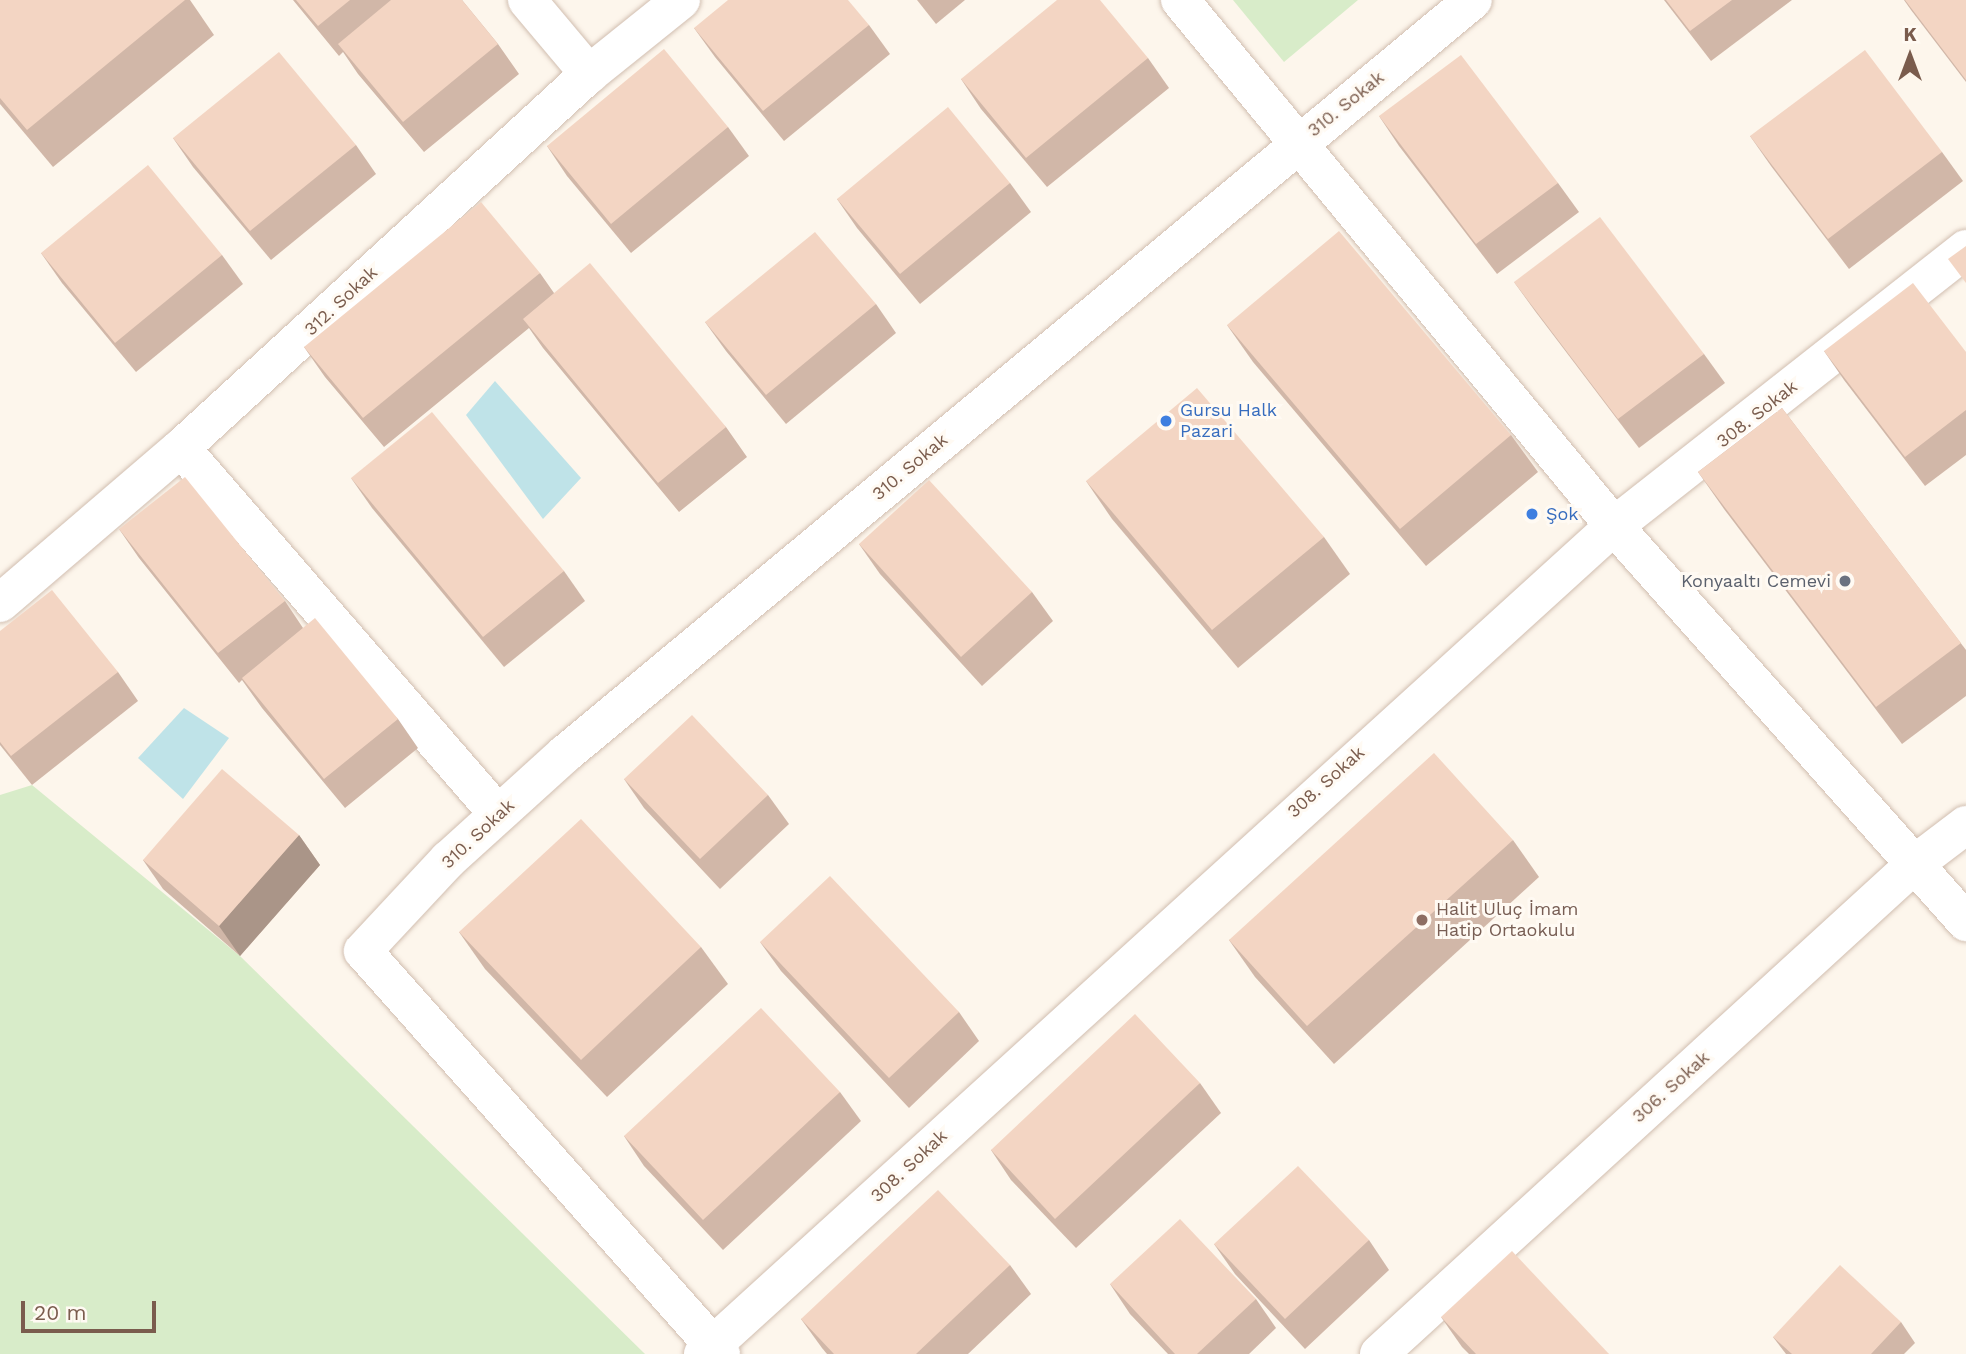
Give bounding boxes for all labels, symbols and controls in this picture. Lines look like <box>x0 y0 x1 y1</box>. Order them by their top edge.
north arrow <box>1875 21 1945 91</box>
text: K <box>1903 23 1917 46</box>
street label: 310. Sokak <box>1303 67 1389 141</box>
street label: 312. Sokak <box>300 262 382 340</box>
street label: 308. Sokak <box>1712 376 1802 452</box>
place label: Gursu Halk Pazari <box>1180 400 1277 442</box>
marker: Gursu Halk Pazari <box>1158 413 1174 429</box>
street label: 310. Sokak <box>868 429 952 505</box>
place label: Şok <box>1546 503 1579 525</box>
marker: Şok <box>1524 506 1540 522</box>
place label: Konyaaltı Cemevi <box>1681 570 1831 592</box>
marker: Konyaaltı Cemevi <box>1837 573 1853 589</box>
street label: 308. Sokak <box>1283 742 1369 822</box>
street label: 310. Sokak <box>437 795 519 873</box>
place label: Halit Uluç İmam Hatip Ortaokulu <box>1436 899 1578 942</box>
marker: Halit Uluç İmam Hatip Ortaokulu <box>1414 912 1430 928</box>
street label: 306. Sokak <box>1628 1047 1714 1127</box>
street label: 308. Sokak <box>866 1125 952 1207</box>
scale bar <box>24 1288 159 1332</box>
text: 20 m <box>34 1300 86 1325</box>

